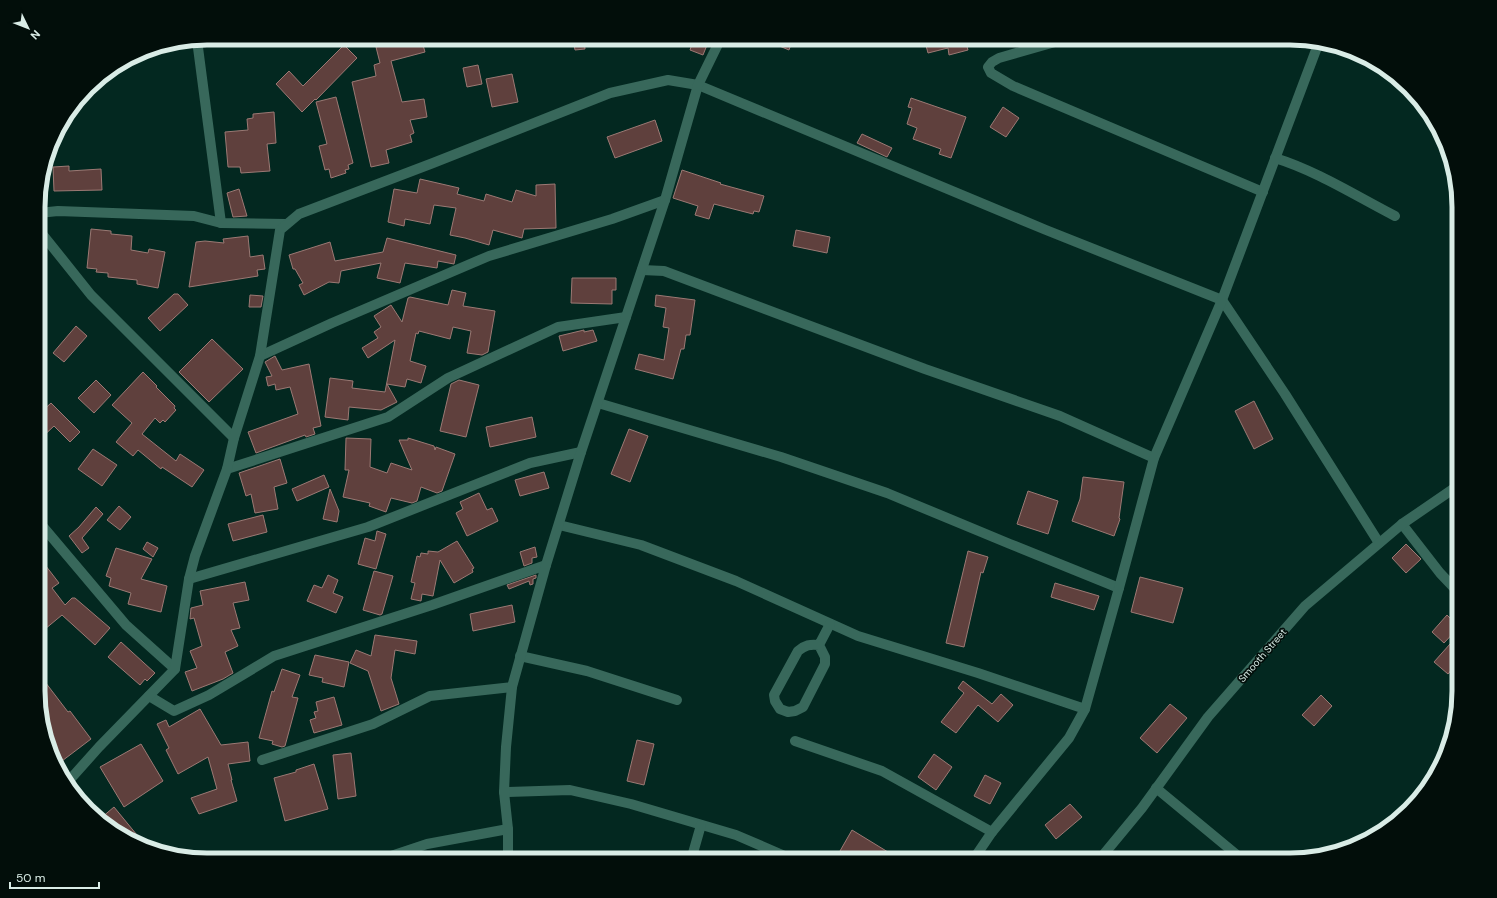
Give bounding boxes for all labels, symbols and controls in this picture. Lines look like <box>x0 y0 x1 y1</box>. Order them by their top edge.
north arrow <box>8 8 48 48</box>
text: N <box>27 27 43 43</box>
street label: Smooth Street <box>1235 626 1289 685</box>
scale bar <box>10 864 99 890</box>
text: 50 m <box>16 870 45 886</box>

